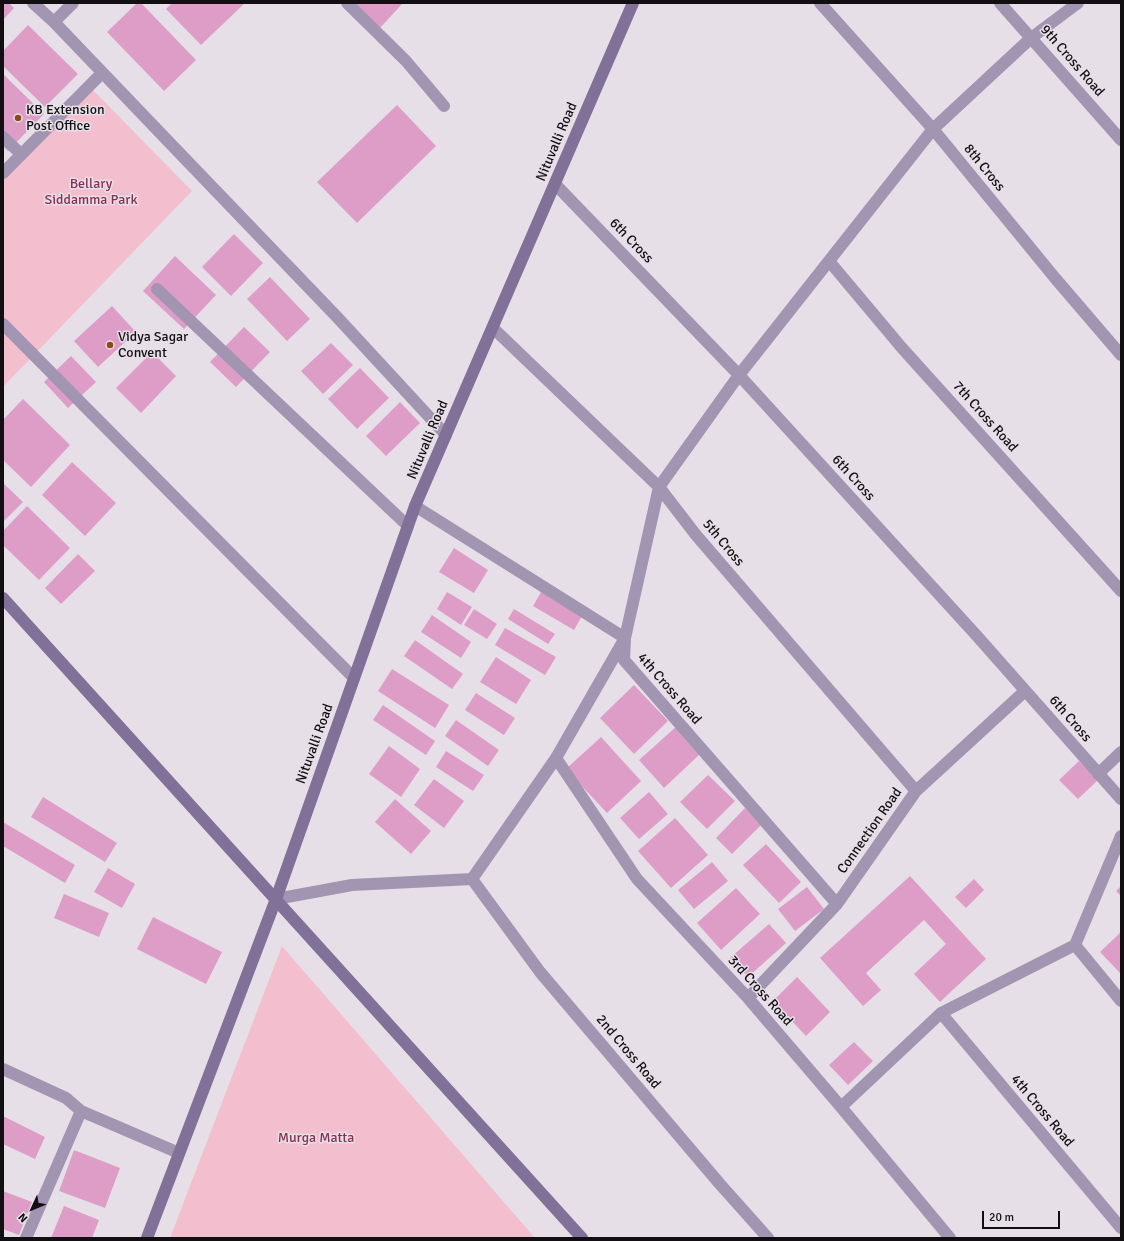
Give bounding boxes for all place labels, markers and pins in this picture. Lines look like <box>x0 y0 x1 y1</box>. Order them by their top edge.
place label: KB Extension Post Office <box>26 102 105 134</box>
marker: KB Extension Post Office <box>13 113 23 123</box>
place label: Vidya Sagar Convent <box>118 329 188 362</box>
marker: Vidya Sagar Convent <box>105 340 115 350</box>

